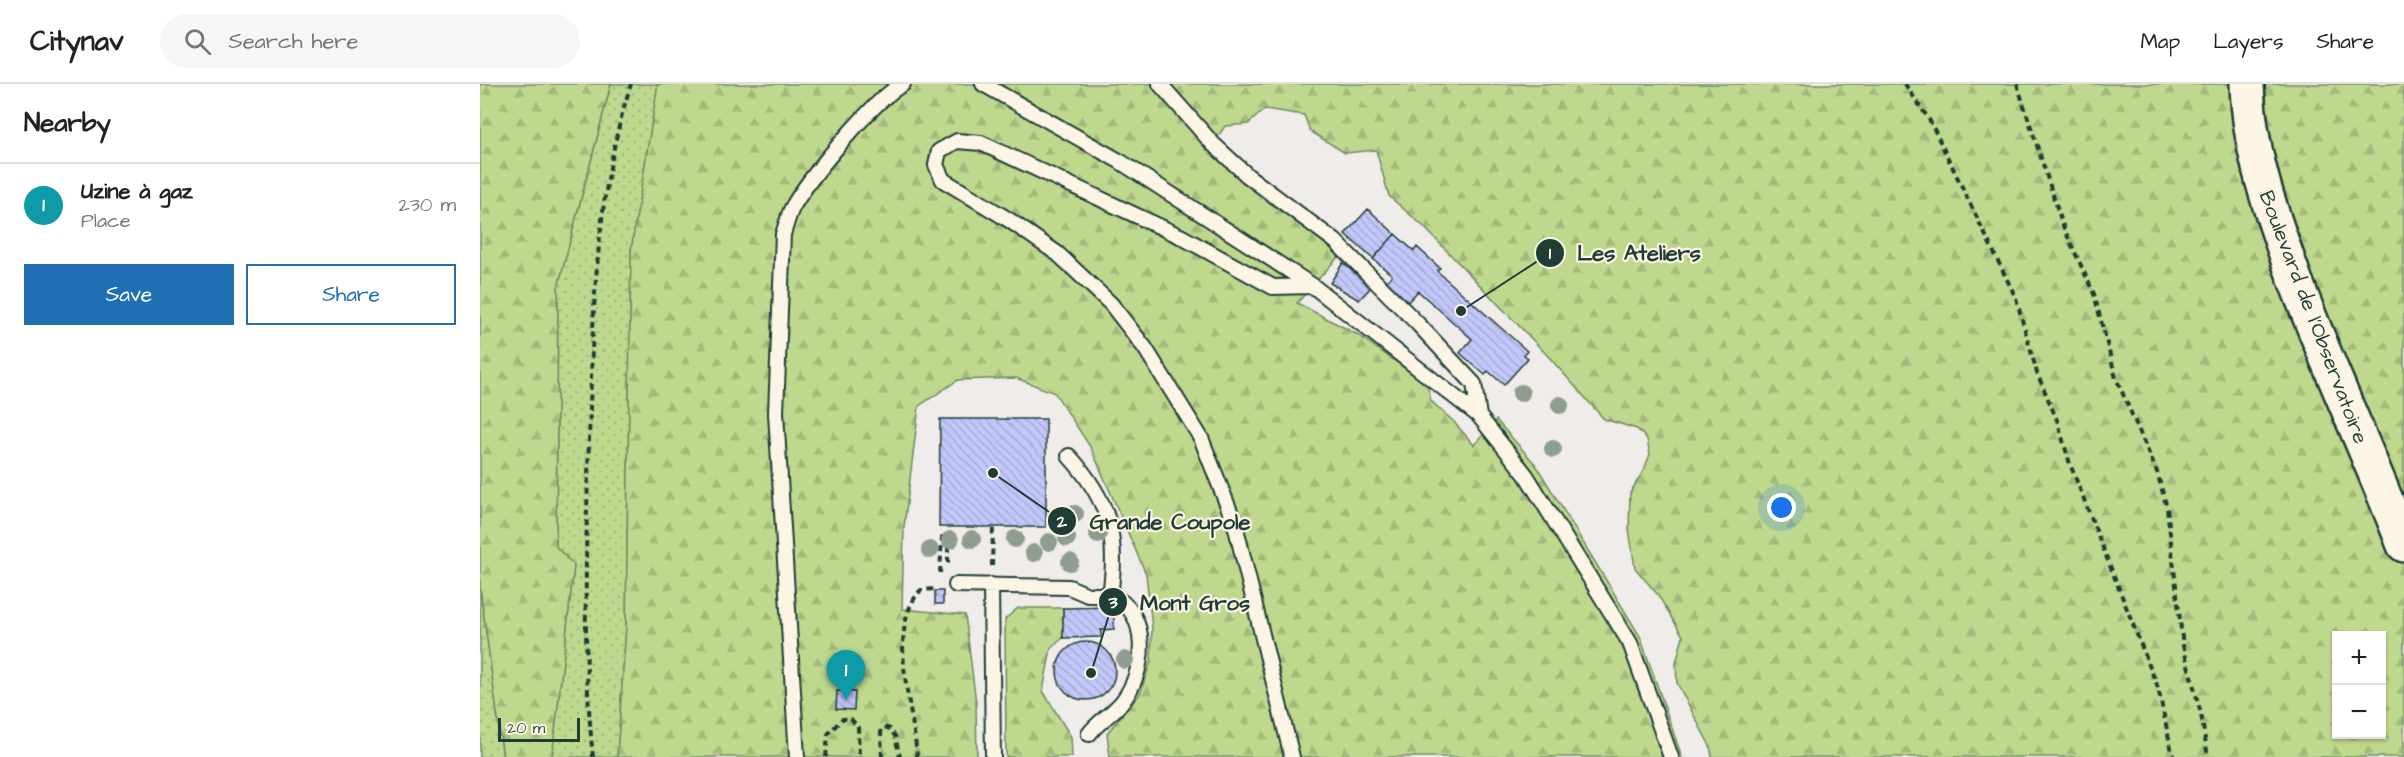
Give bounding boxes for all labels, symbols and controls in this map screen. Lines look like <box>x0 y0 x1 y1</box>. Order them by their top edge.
search box <box>160 14 580 68</box>
text: Citynav <box>30 22 124 61</box>
icon: search <box>181 25 214 58</box>
text: Search here <box>229 26 358 57</box>
text: Map <box>2140 27 2180 56</box>
text: Layers <box>2213 27 2283 56</box>
text: Share <box>2316 27 2374 56</box>
text: Nearby <box>24 105 111 141</box>
text: Uzine à gaz <box>81 176 193 207</box>
street label: Boulevard de l'Observatoire <box>2252 186 2375 448</box>
text: 1 <box>42 191 45 219</box>
text: 230 m <box>398 191 456 219</box>
text: Place <box>81 207 131 235</box>
callout: Les Ateliers <box>1535 233 1713 273</box>
text: Les Ateliers <box>1577 238 1701 269</box>
text: 1 <box>1549 241 1552 266</box>
button: Save <box>24 264 234 325</box>
button: Share <box>246 264 456 325</box>
your location <box>1767 493 1796 522</box>
callout: Grande Coupole <box>1047 501 1262 541</box>
text: Grande Coupole <box>1090 507 1250 538</box>
text: 2 <box>1056 509 1068 534</box>
callout: Mont Gros <box>1098 582 1262 622</box>
text: Mont Gros <box>1140 588 1250 619</box>
text: 3 <box>1107 590 1118 615</box>
map controls <box>2332 631 2386 739</box>
button: + <box>2332 631 2386 685</box>
pin: 1 <box>826 650 866 700</box>
button: − <box>2332 685 2386 739</box>
scale bar <box>498 715 580 742</box>
text: 20 m <box>507 717 545 739</box>

